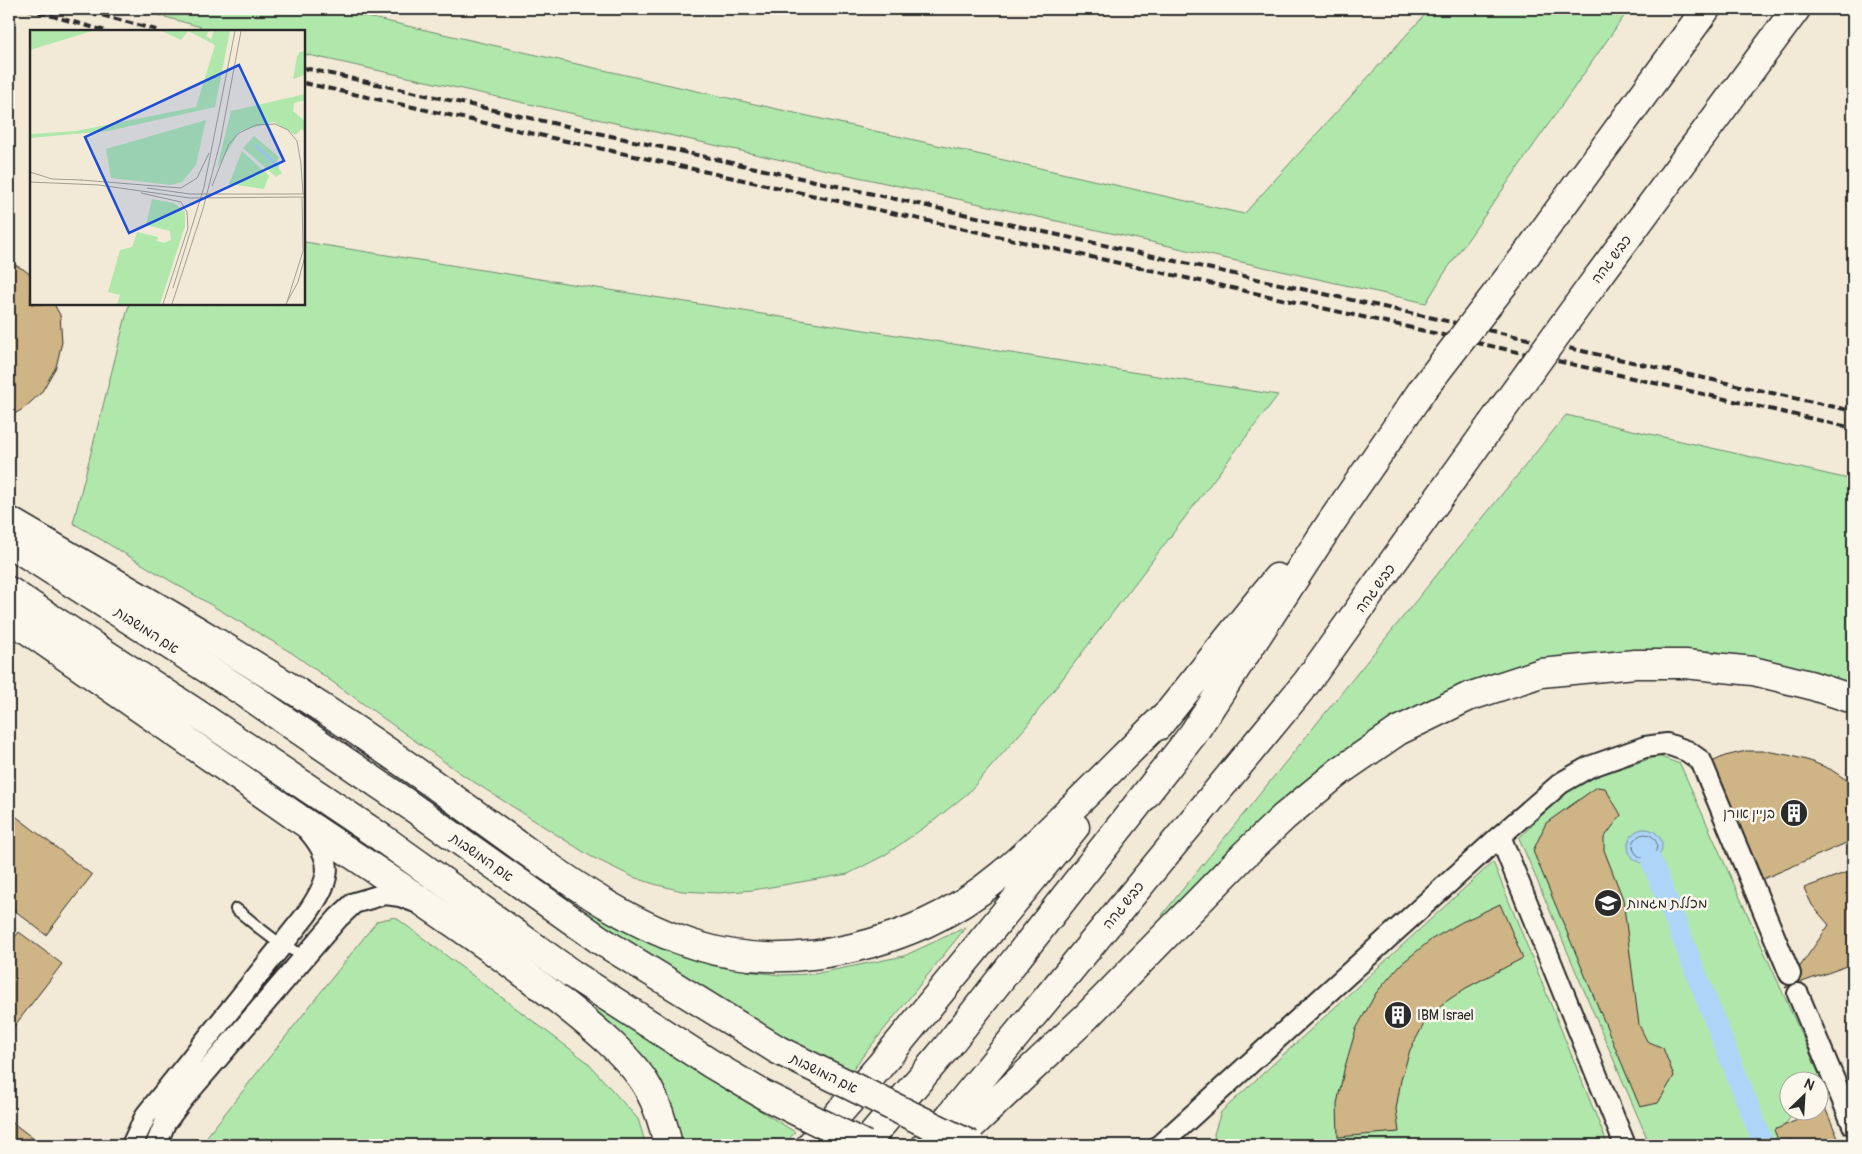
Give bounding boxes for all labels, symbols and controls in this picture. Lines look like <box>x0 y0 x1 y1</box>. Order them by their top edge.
inset map <box>30 30 305 305</box>
street label: כביש גהה <box>1588 232 1635 287</box>
street label: כביש גהה <box>1352 561 1399 616</box>
street label: אם המושבות <box>111 603 182 658</box>
building icon: בניין אורן <box>1779 798 1809 828</box>
place label: בניין אורן <box>1723 805 1775 822</box>
street label: אם המושבות <box>446 829 517 886</box>
street label: כביש גהה <box>1099 878 1148 932</box>
school or university icon: מכללת מגמות <box>1593 888 1623 918</box>
place label: מכללת מגמות <box>1626 895 1707 912</box>
building icon: IBM Israel <box>1383 1000 1413 1030</box>
place label: IBM Israel <box>1417 1007 1474 1024</box>
street label: אם המושבות <box>786 1049 861 1097</box>
north arrow <box>1780 1072 1830 1122</box>
text: N <box>1801 1075 1817 1094</box>

